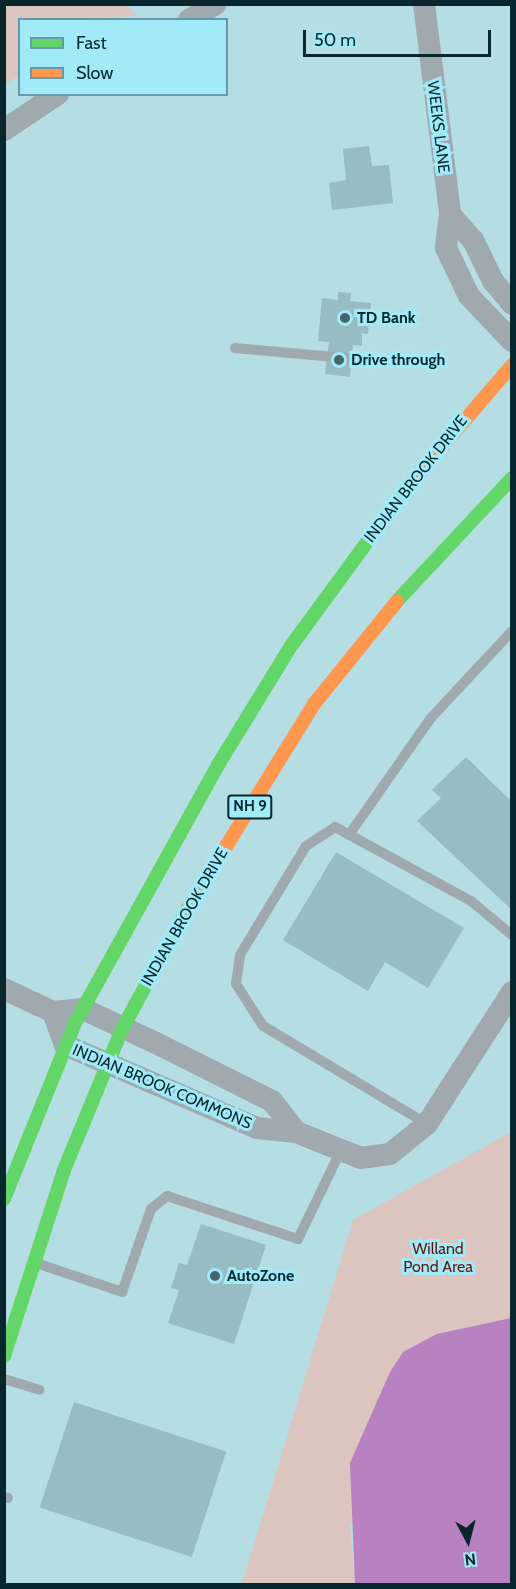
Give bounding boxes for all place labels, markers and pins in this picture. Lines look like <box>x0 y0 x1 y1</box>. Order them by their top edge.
place label: TD Bank <box>357 308 416 328</box>
marker: TD Bank <box>338 311 352 325</box>
place label: Drive through <box>351 350 445 370</box>
marker: Drive through <box>332 353 346 367</box>
place label: AutoZone <box>227 1266 294 1286</box>
marker: AutoZone <box>208 1269 222 1283</box>

